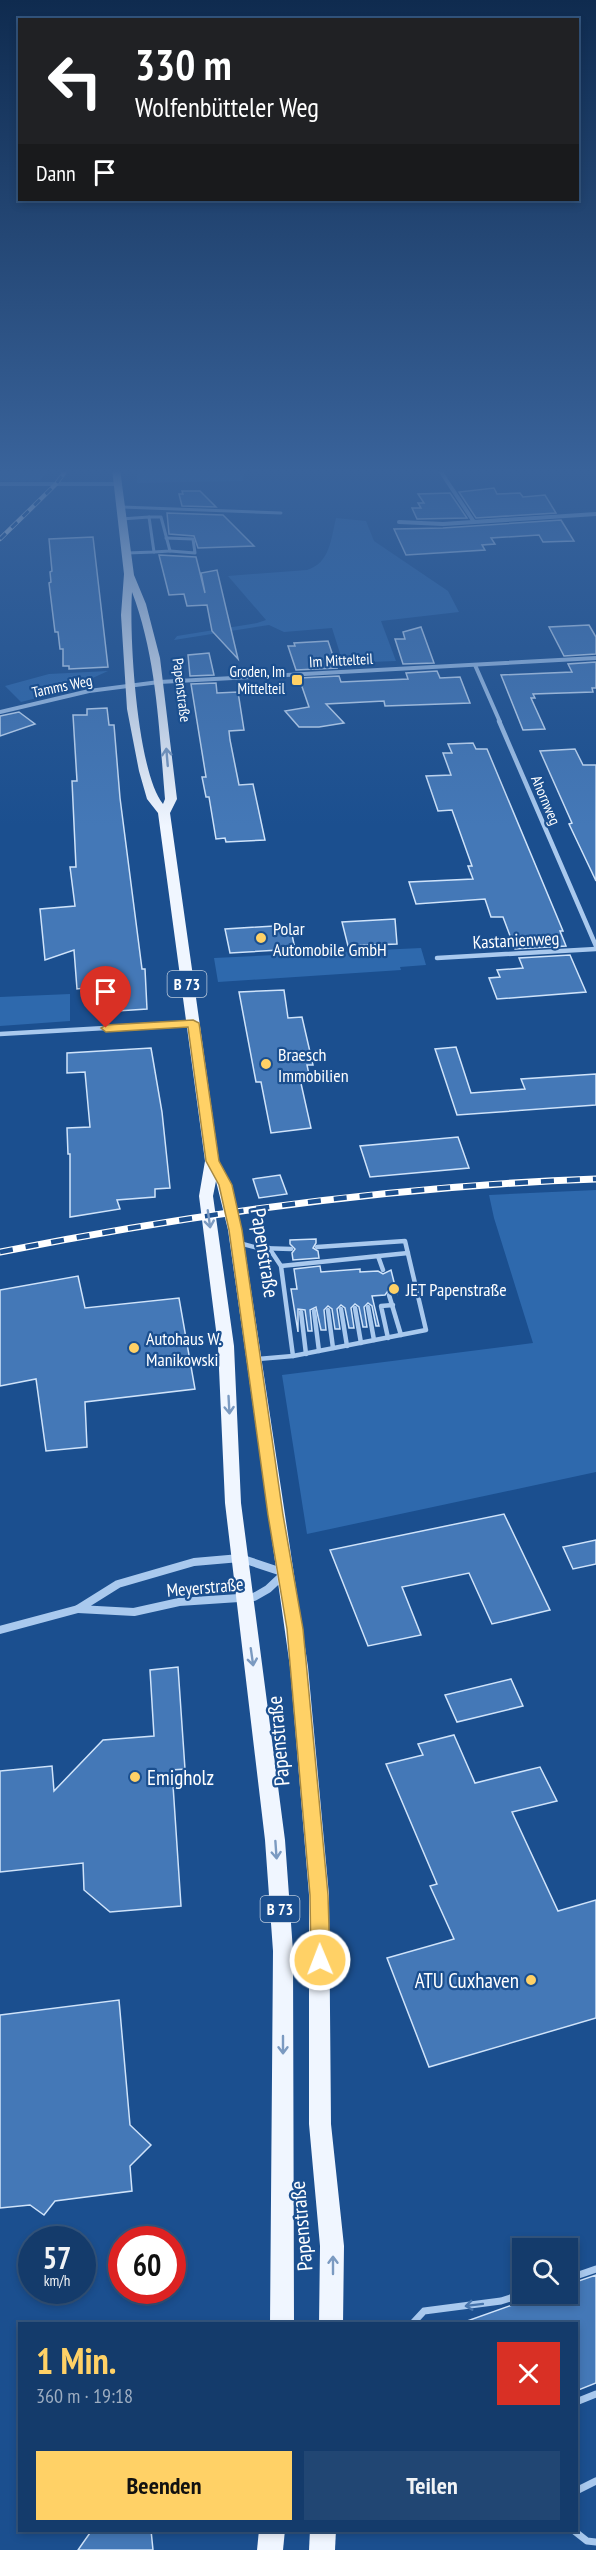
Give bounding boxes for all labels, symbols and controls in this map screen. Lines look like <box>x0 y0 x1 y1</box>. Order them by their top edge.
text: 330 m <box>135 37 232 92</box>
icon: left <box>36 42 114 120</box>
text: Wolfenbütteler Weg <box>135 90 319 124</box>
icon: arrive <box>88 156 121 189</box>
text: Dann <box>36 159 76 187</box>
street label: Im Mittelteil <box>309 649 374 671</box>
street label: Papenstraße <box>169 657 195 723</box>
place label: Groden, Im Mittelteil <box>230 662 285 698</box>
street label: Tamms Weg <box>30 670 94 702</box>
marker: Groden, Im Mittelteil <box>290 673 304 687</box>
one-way arrow <box>161 748 172 768</box>
street label: Ahornweg <box>527 772 565 828</box>
place label: Polar Automobile GmbH <box>273 917 387 961</box>
street label: Kastanienweg <box>472 926 560 954</box>
marker: Polar Automobile GmbH <box>254 931 268 945</box>
pin <box>80 966 131 1028</box>
road number: B 73 <box>168 971 207 997</box>
icon: arrive <box>89 975 122 1008</box>
place label: Braesch Immobilien <box>278 1043 349 1087</box>
marker: Braesch Immobilien <box>259 1057 273 1071</box>
street label: Papenstraße <box>245 1206 285 1300</box>
one-way arrow <box>204 1208 215 1228</box>
place label: JET Papenstraße <box>405 1278 507 1301</box>
marker: JET Papenstraße <box>387 1282 401 1296</box>
place label: Autohaus W. Manikowski <box>146 1327 222 1371</box>
marker: Autohaus W. Manikowski <box>127 1341 141 1355</box>
one-way arrow <box>223 1394 234 1414</box>
street label: Meyerstraße <box>166 1572 244 1602</box>
one-way arrow <box>247 1646 258 1666</box>
street label: Papenstraße <box>261 1695 295 1787</box>
place label: Emigholz <box>147 1764 214 1791</box>
marker: Emigholz <box>128 1770 142 1784</box>
one-way arrow <box>271 1840 282 1860</box>
road number: B 73 <box>260 1896 300 1922</box>
position arrow <box>288 1928 352 1992</box>
place label: ATU Cuxhaven <box>415 1967 519 1994</box>
marker: ATU Cuxhaven <box>524 1973 538 1987</box>
one-way arrow <box>277 2035 289 2055</box>
street label: Papenstraße <box>284 2180 318 2272</box>
speed limit sign: 60 <box>108 2226 186 2304</box>
text: 57 <box>43 2238 71 2277</box>
map controls <box>512 2238 578 2304</box>
button: search <box>512 2238 578 2304</box>
one-way arrow <box>327 2256 339 2276</box>
text: km/h <box>44 2271 70 2290</box>
one-way arrow <box>465 2299 485 2310</box>
text: 1 Min. <box>36 2337 116 2384</box>
button: close <box>497 2342 560 2405</box>
text: 360 m · 19:18 <box>36 2383 133 2409</box>
button: Beenden <box>36 2451 292 2520</box>
button: Teilen <box>304 2451 560 2520</box>

